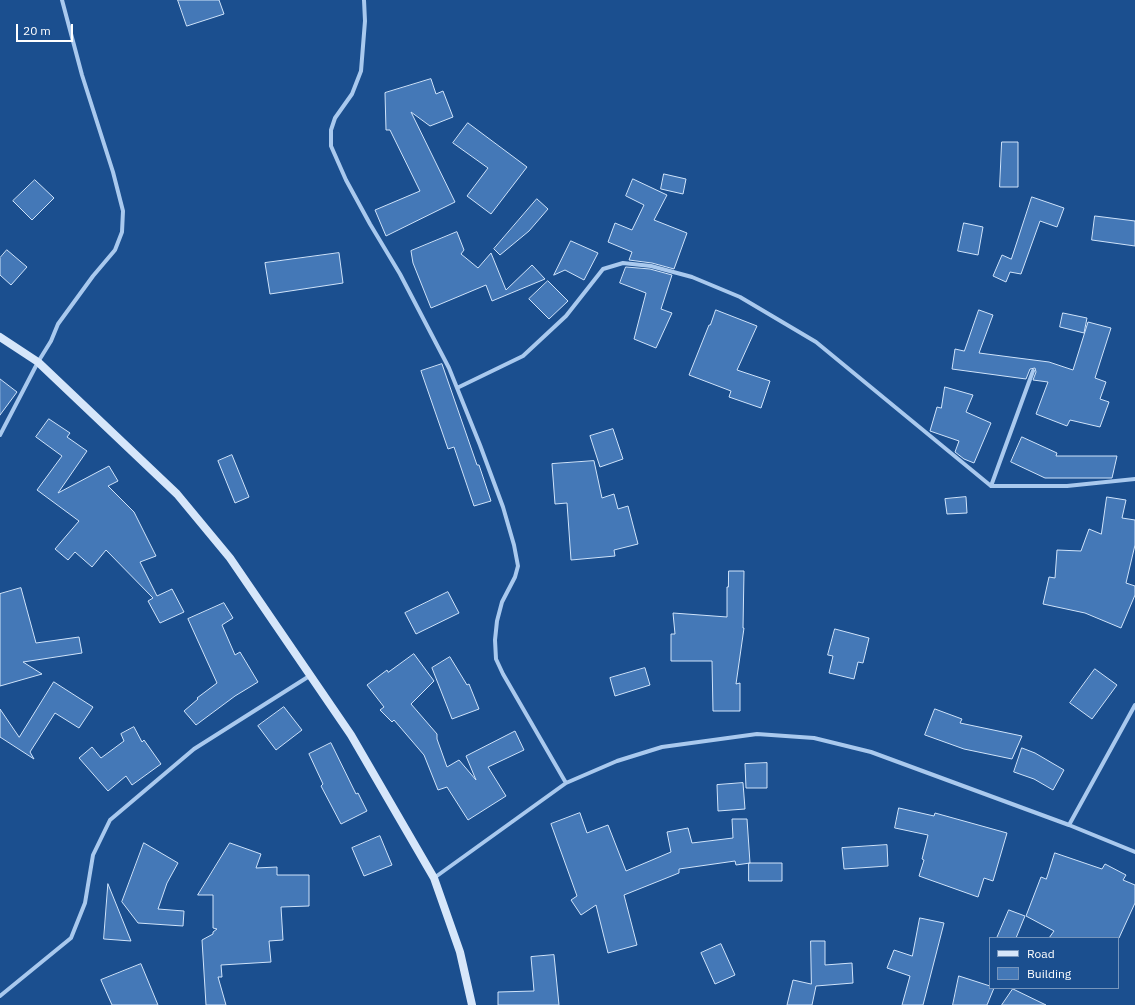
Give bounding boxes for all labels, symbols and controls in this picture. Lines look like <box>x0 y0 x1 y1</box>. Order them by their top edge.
scale bar <box>18 16 75 42</box>
text: 20 m <box>23 23 51 38</box>
legend <box>989 937 1119 989</box>
text: Road <box>1027 946 1055 961</box>
text: Building <box>1027 966 1071 981</box>

